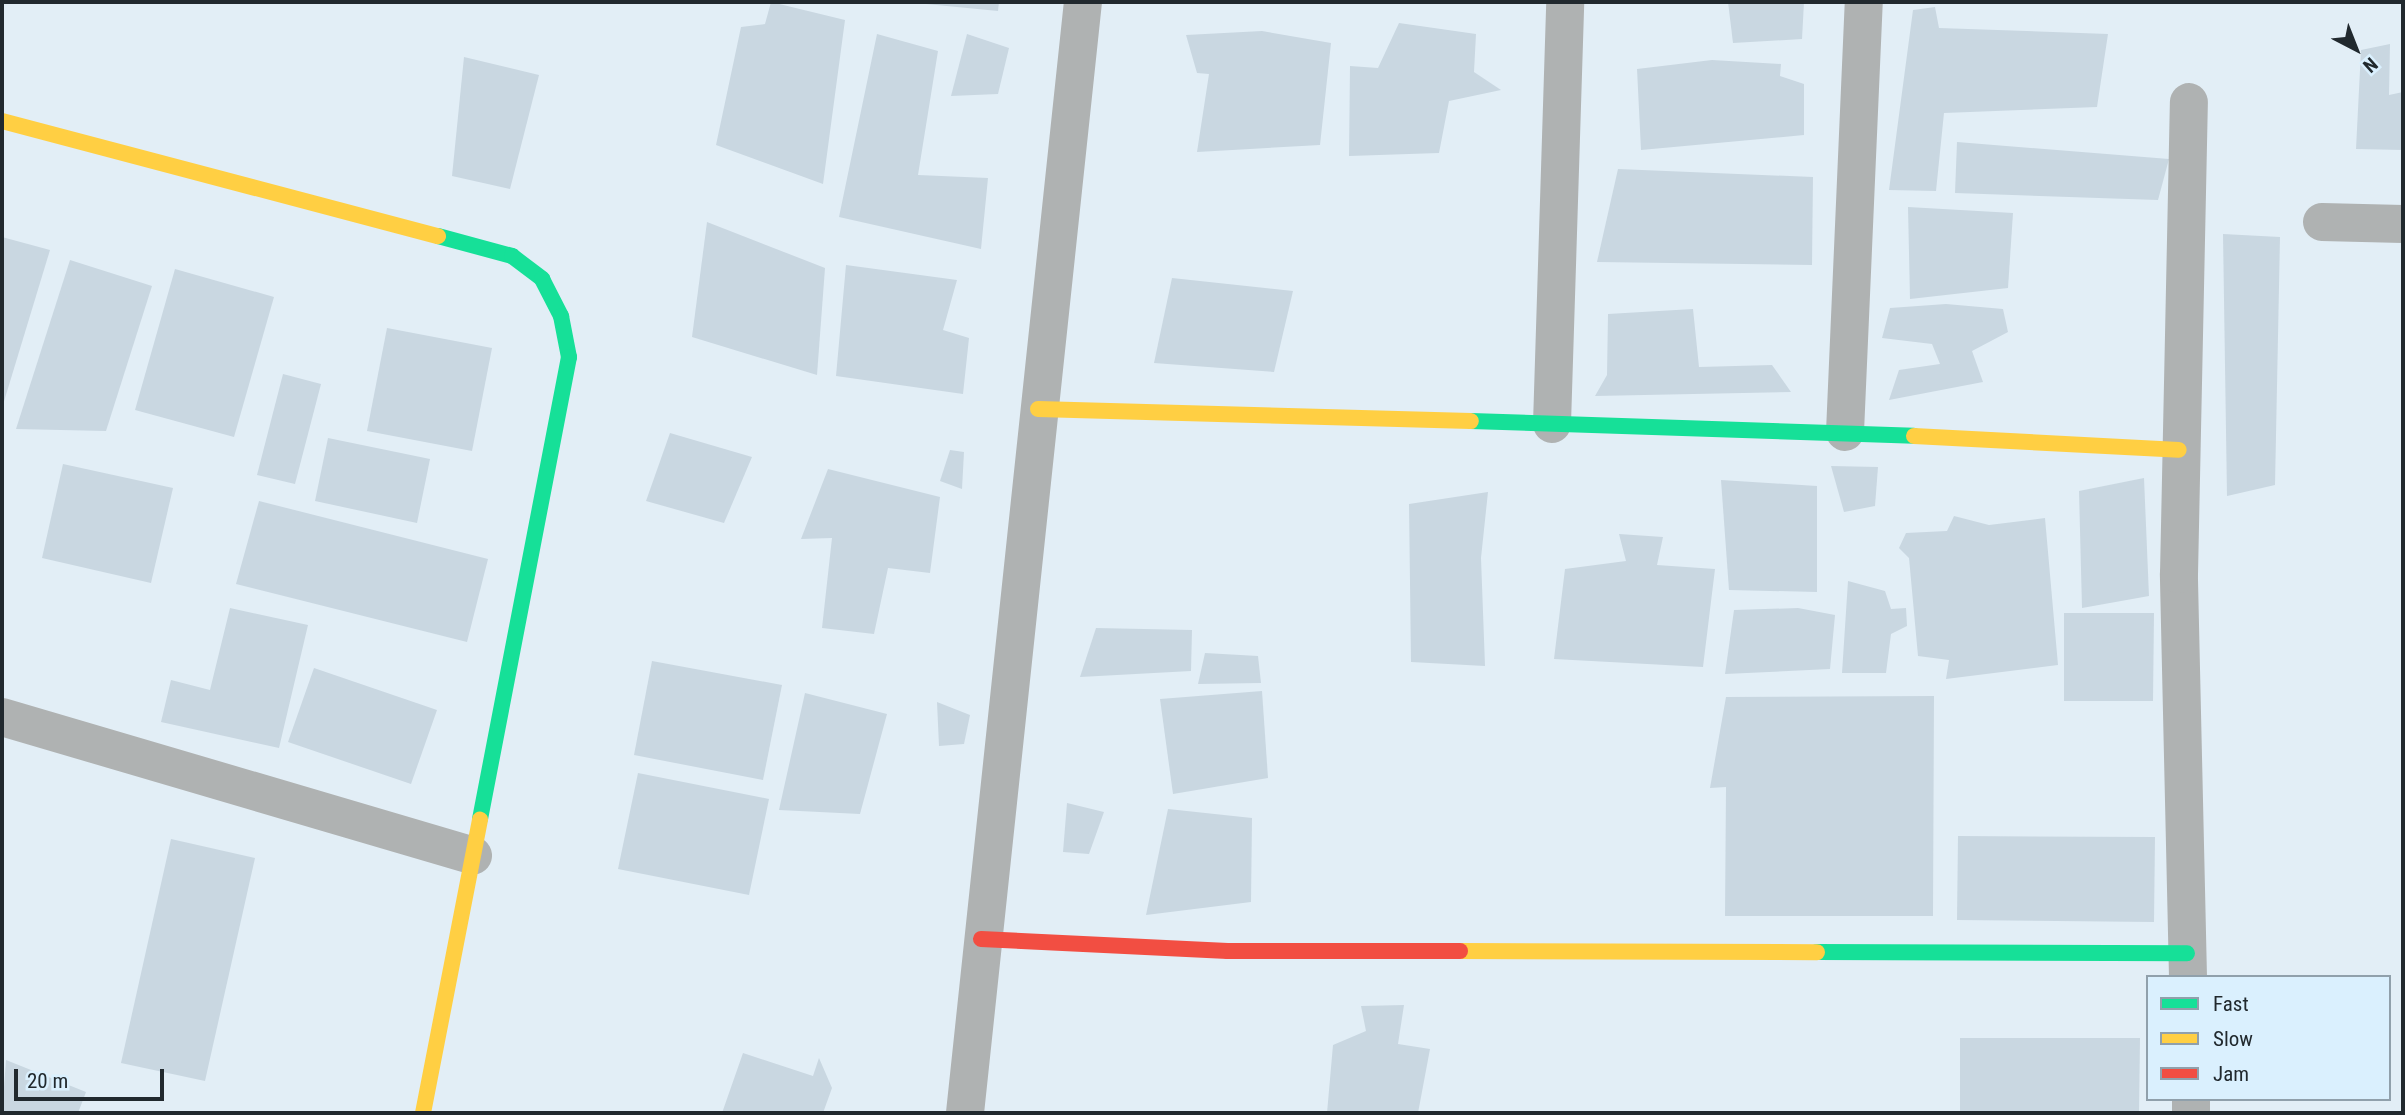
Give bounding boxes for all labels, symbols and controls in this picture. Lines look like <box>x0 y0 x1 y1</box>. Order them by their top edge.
north arrow <box>2321 14 2391 84</box>
text: N <box>2358 53 2382 77</box>
legend <box>2146 975 2391 1101</box>
text: Fast <box>2213 992 2249 1016</box>
text: Slow <box>2213 1027 2253 1051</box>
scale bar <box>18 1056 168 1100</box>
text: Jam <box>2213 1062 2249 1086</box>
text: 20 m <box>27 1069 68 1093</box>

